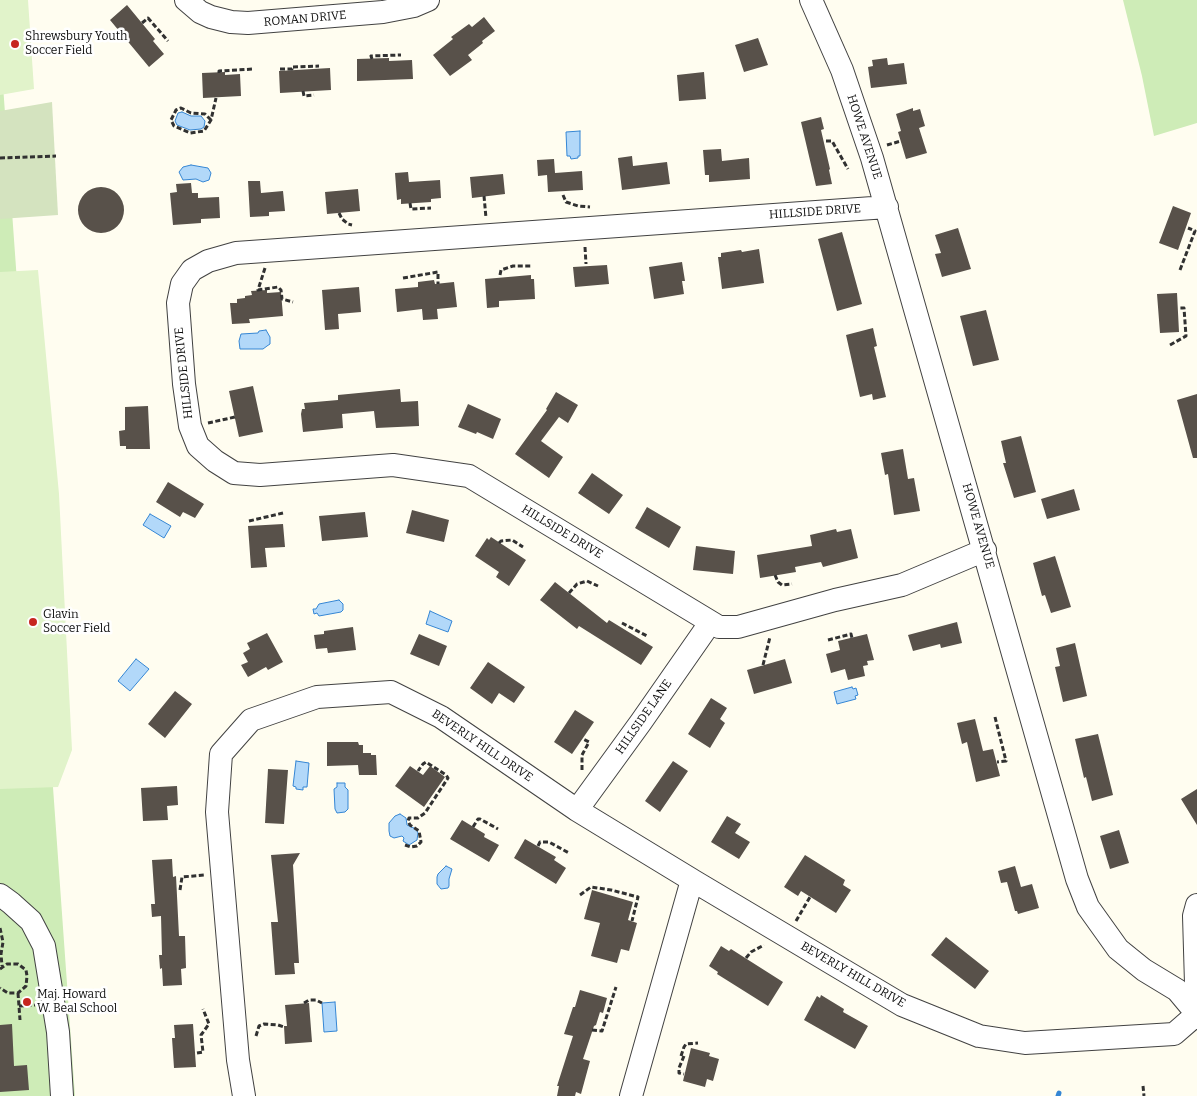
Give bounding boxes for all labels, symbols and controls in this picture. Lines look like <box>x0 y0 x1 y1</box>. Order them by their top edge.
street label: ROMAN DRIVE <box>263 8 347 30</box>
place label: Shrewsbury Youth Soccer Field <box>25 30 127 58</box>
marker: Shrewsbury Youth Soccer Field <box>9 38 21 50</box>
street label: HOWE AVENUE <box>843 93 885 181</box>
street label: HILLSIDE DRIVE <box>769 202 861 222</box>
street label: HILLSIDE DRIVE <box>172 326 196 420</box>
street label: HOWE AVENUE <box>959 482 997 570</box>
street label: HILLSIDE DRIVE <box>519 502 605 562</box>
place label: Glavin Soccer Field <box>43 608 110 636</box>
marker: Glavin Soccer Field <box>27 616 39 628</box>
street label: HILLSIDE LANE <box>613 677 675 757</box>
street label: BEVERLY HILL DRIVE <box>429 707 535 785</box>
street label: BEVERLY HILL DRIVE <box>798 939 908 1011</box>
place label: Maj. Howard W. Beal School <box>37 988 117 1016</box>
marker: Maj. Howard W. Beal School <box>21 996 33 1008</box>

